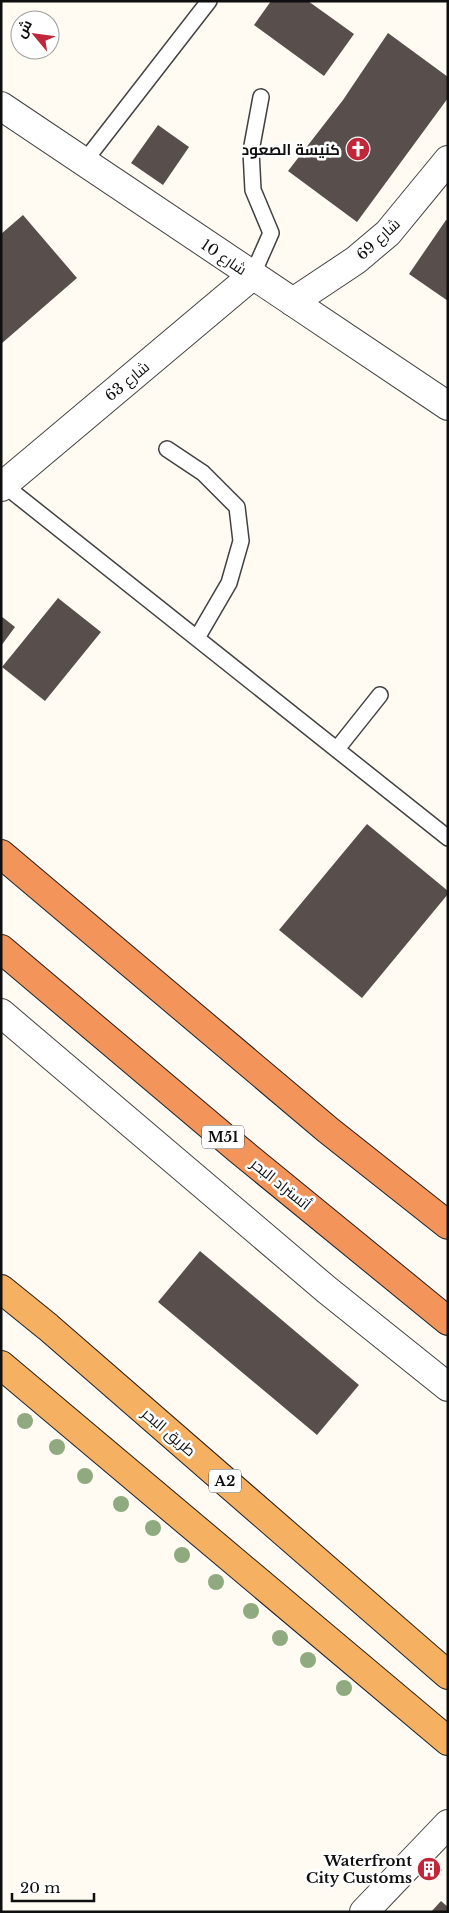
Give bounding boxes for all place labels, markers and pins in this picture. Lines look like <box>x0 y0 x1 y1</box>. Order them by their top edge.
church icon: كنيسة الصعود <box>345 136 371 162</box>
place label: كنيسة الصعود <box>242 140 340 159</box>
place label: Waterfront City Customs <box>306 1851 412 1887</box>
building icon: Waterfront City Customs <box>416 1856 442 1882</box>

